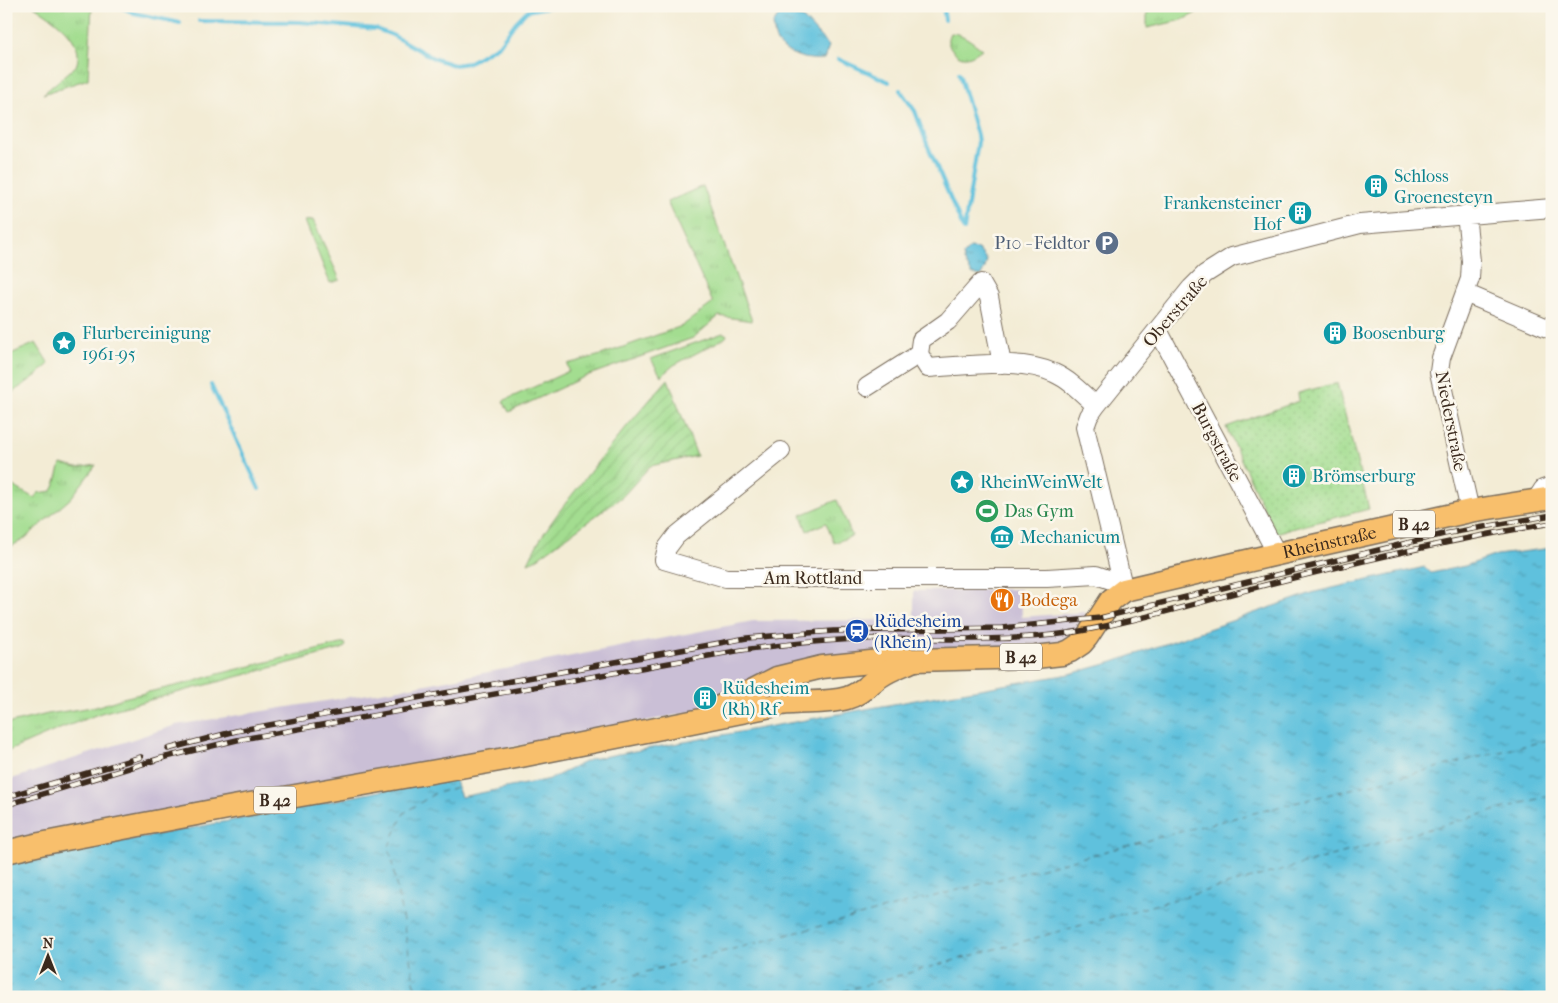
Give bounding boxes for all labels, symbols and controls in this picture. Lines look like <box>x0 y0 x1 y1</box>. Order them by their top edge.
place label: Schloss Groenesteyn <box>1394 166 1494 208</box>
building icon: Schloss Groenesteyn <box>1363 173 1389 199</box>
place label: Frankensteiner Hof <box>1163 193 1286 235</box>
building icon: Frankensteiner Hof <box>1287 200 1313 226</box>
parking icon: P10 - Feldtor <box>1094 230 1120 256</box>
place label: P10 - Feldtor <box>994 233 1090 254</box>
street label: Oberstraße <box>1139 271 1212 351</box>
building icon: Boosenburg <box>1322 320 1348 346</box>
place label: Flurbereinigung 1961-95 <box>82 323 211 365</box>
place label: Boosenburg <box>1352 323 1445 344</box>
place icon: Flurbereinigung 1961-95 <box>51 330 77 356</box>
street label: Niederstraße <box>1430 369 1471 473</box>
street label: Burgstraße <box>1187 399 1246 486</box>
building icon: Brömserburg <box>1281 463 1307 489</box>
place label: Brömserburg <box>1312 466 1416 487</box>
place icon: RheinWeinWelt <box>949 469 975 495</box>
place label: RheinWeinWelt <box>980 472 1103 493</box>
sports icon: Das Gym <box>974 498 1000 524</box>
place label: Das Gym <box>1004 501 1074 522</box>
road number: B 42 <box>1393 510 1435 538</box>
street label: Rheinstraße <box>1281 522 1379 563</box>
museum icon: Mechanicum <box>989 524 1015 550</box>
place label: Mechanicum <box>1020 527 1120 548</box>
street label: Am Rottland <box>763 568 863 589</box>
restaurant icon: Bodega <box>989 587 1015 613</box>
place label: Bodega <box>1020 590 1078 611</box>
place label: Rüdesheim (Rhein) <box>874 611 961 653</box>
station icon: Rüdesheim (Rhein) <box>844 618 870 644</box>
road number: B 42 <box>1000 644 1042 670</box>
place label: Rüdesheim (Rh) Rf <box>722 678 809 720</box>
building icon: Rüdesheim (Rh) Rf <box>692 685 718 711</box>
road number: B 42 <box>254 786 296 814</box>
north arrow <box>22 930 72 980</box>
text: N <box>43 935 54 952</box>

